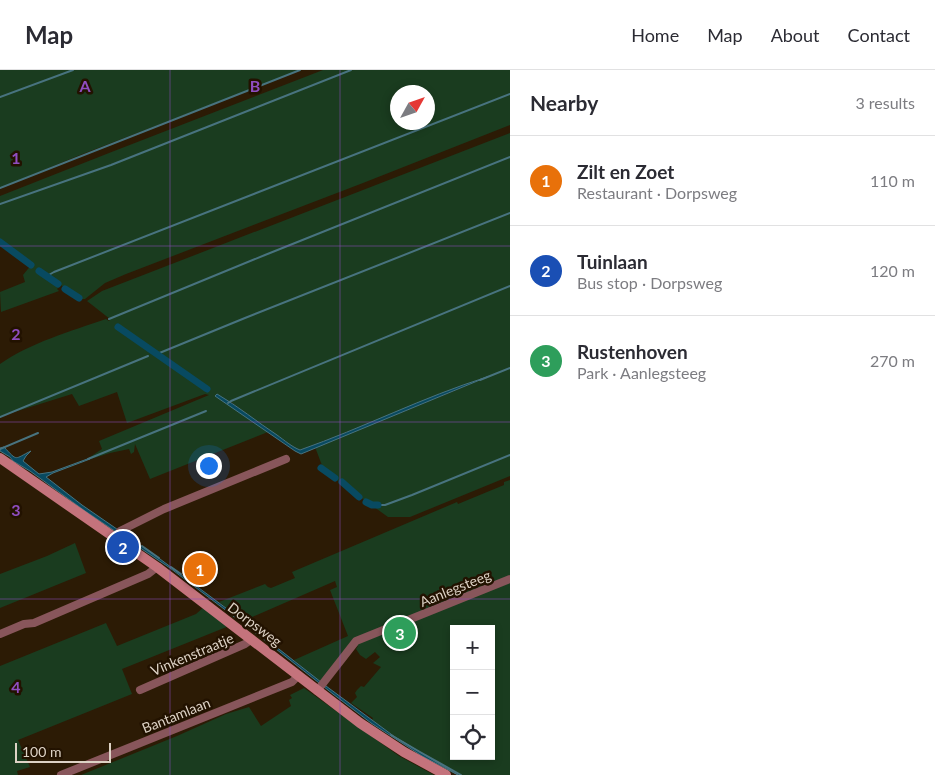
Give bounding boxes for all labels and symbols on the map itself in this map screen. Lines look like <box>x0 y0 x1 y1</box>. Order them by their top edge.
text: A <box>78 76 91 95</box>
text: B <box>250 76 260 95</box>
north arrow <box>390 85 435 130</box>
text: 1 <box>11 148 21 167</box>
text: 2 <box>11 324 21 343</box>
your location <box>196 453 222 479</box>
text: 3 <box>11 500 21 519</box>
pin: 2 <box>107 528 139 566</box>
pin: 1 <box>184 550 216 588</box>
street label: Aanlegsteeg <box>417 566 493 610</box>
street label: Dorpsweg <box>225 598 285 650</box>
pin: 3 <box>384 614 416 652</box>
street label: Vinkenstraatje <box>148 629 236 679</box>
text: 4 <box>11 677 21 696</box>
street label: Bantamlaan <box>139 694 213 736</box>
scale bar <box>15 740 111 763</box>

